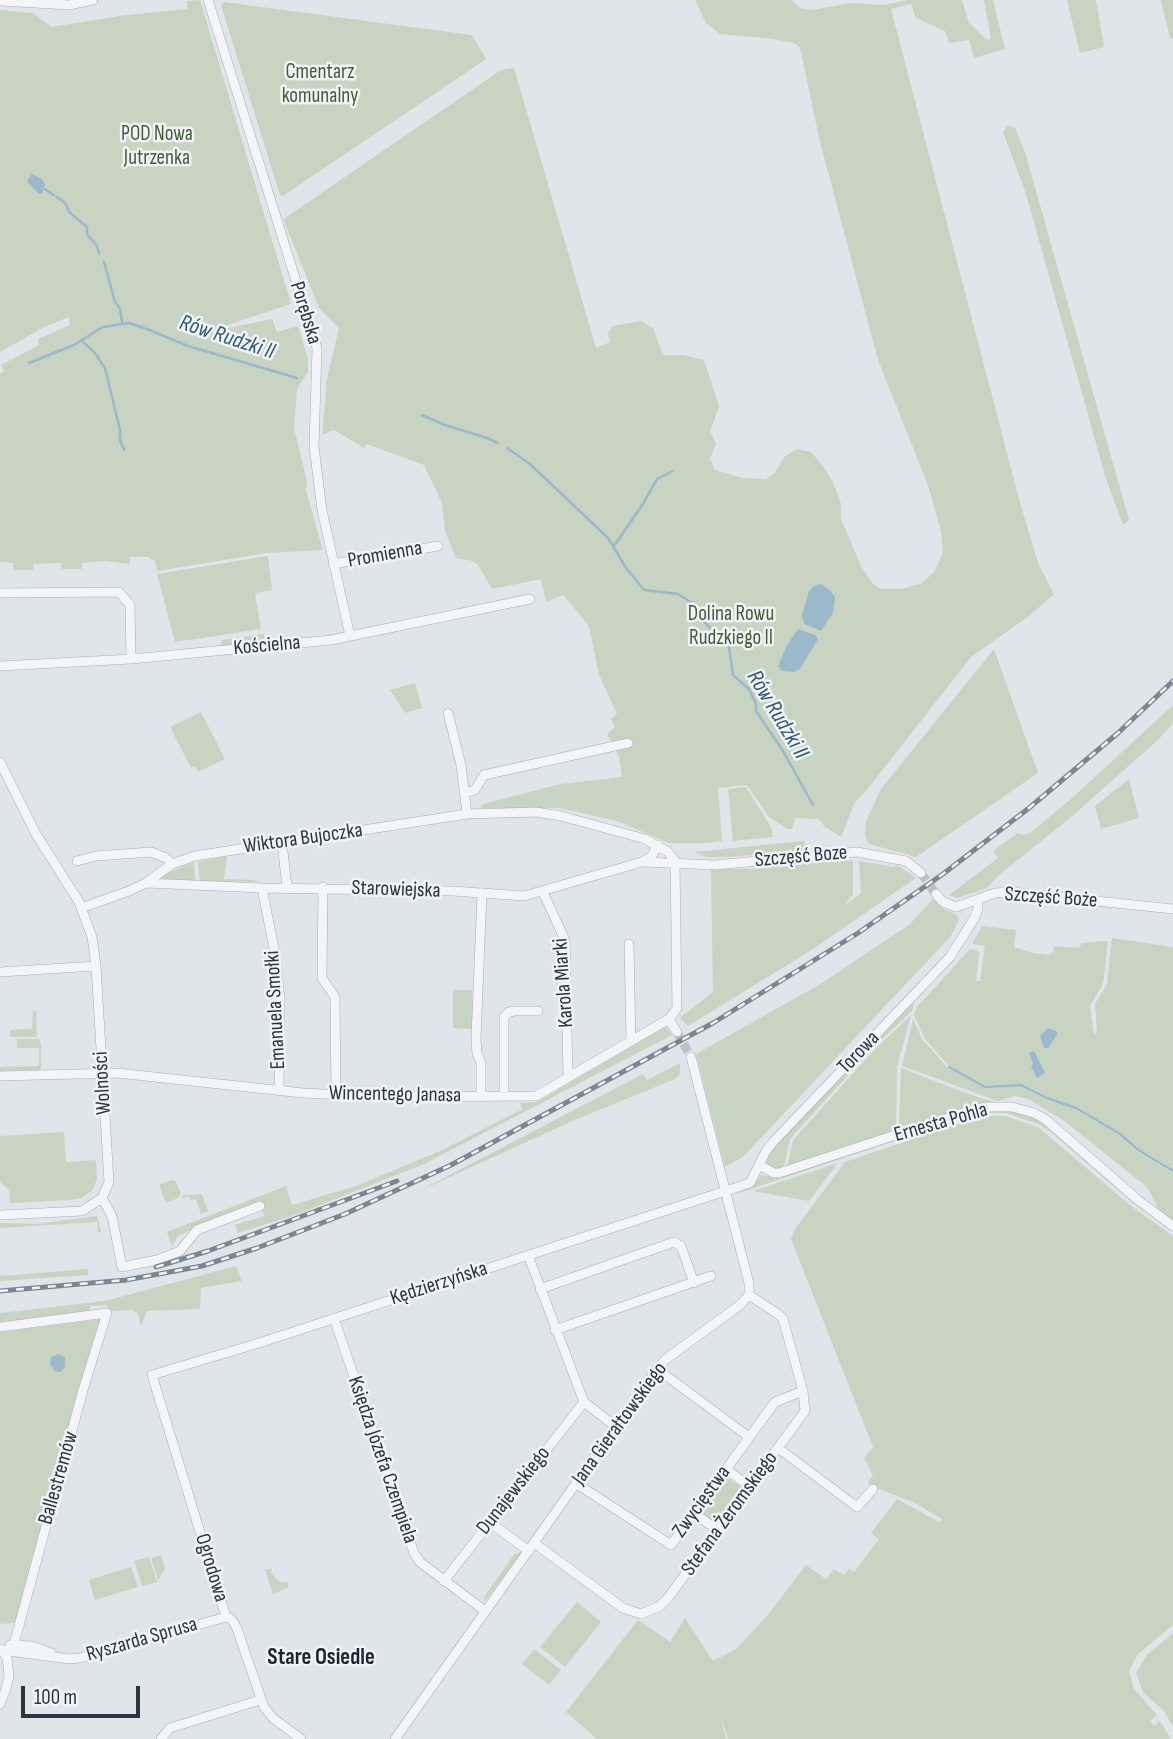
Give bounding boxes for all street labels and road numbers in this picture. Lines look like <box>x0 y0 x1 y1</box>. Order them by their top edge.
street label: Porębska <box>284 279 326 347</box>
street label: Promienna <box>346 536 424 574</box>
street label: Kościelna <box>232 631 302 661</box>
street label: Wiktora Bujoczka <box>242 818 364 860</box>
street label: Szczęść Boze <box>754 840 848 874</box>
street label: Starowiejska <box>351 876 441 904</box>
street label: Szczęść Boże <box>1004 882 1098 914</box>
street label: Karola Miarki <box>548 937 580 1029</box>
street label: Emanuela Smołki <box>260 950 292 1070</box>
street label: Torowa <box>833 1026 885 1080</box>
street label: Wolności <box>89 1051 117 1115</box>
street label: Wincentego Janasa <box>329 1081 461 1109</box>
street label: Ernesta Pohla <box>891 1098 991 1148</box>
street label: Kędzierzyńska <box>387 1256 491 1312</box>
street label: Jana Gierałtowskiego <box>567 1358 673 1490</box>
street label: Księdza Józefa Czempiela <box>342 1373 422 1547</box>
street label: Ballestremów <box>34 1429 84 1527</box>
street label: Dunajewskiego <box>472 1442 556 1540</box>
street label: Stefana Żeromskiego <box>676 1447 784 1581</box>
street label: Zwycięstwa <box>668 1461 736 1543</box>
street label: Ogrodowa <box>189 1531 233 1605</box>
street label: Ryszarda Sprusa <box>84 1612 200 1668</box>

